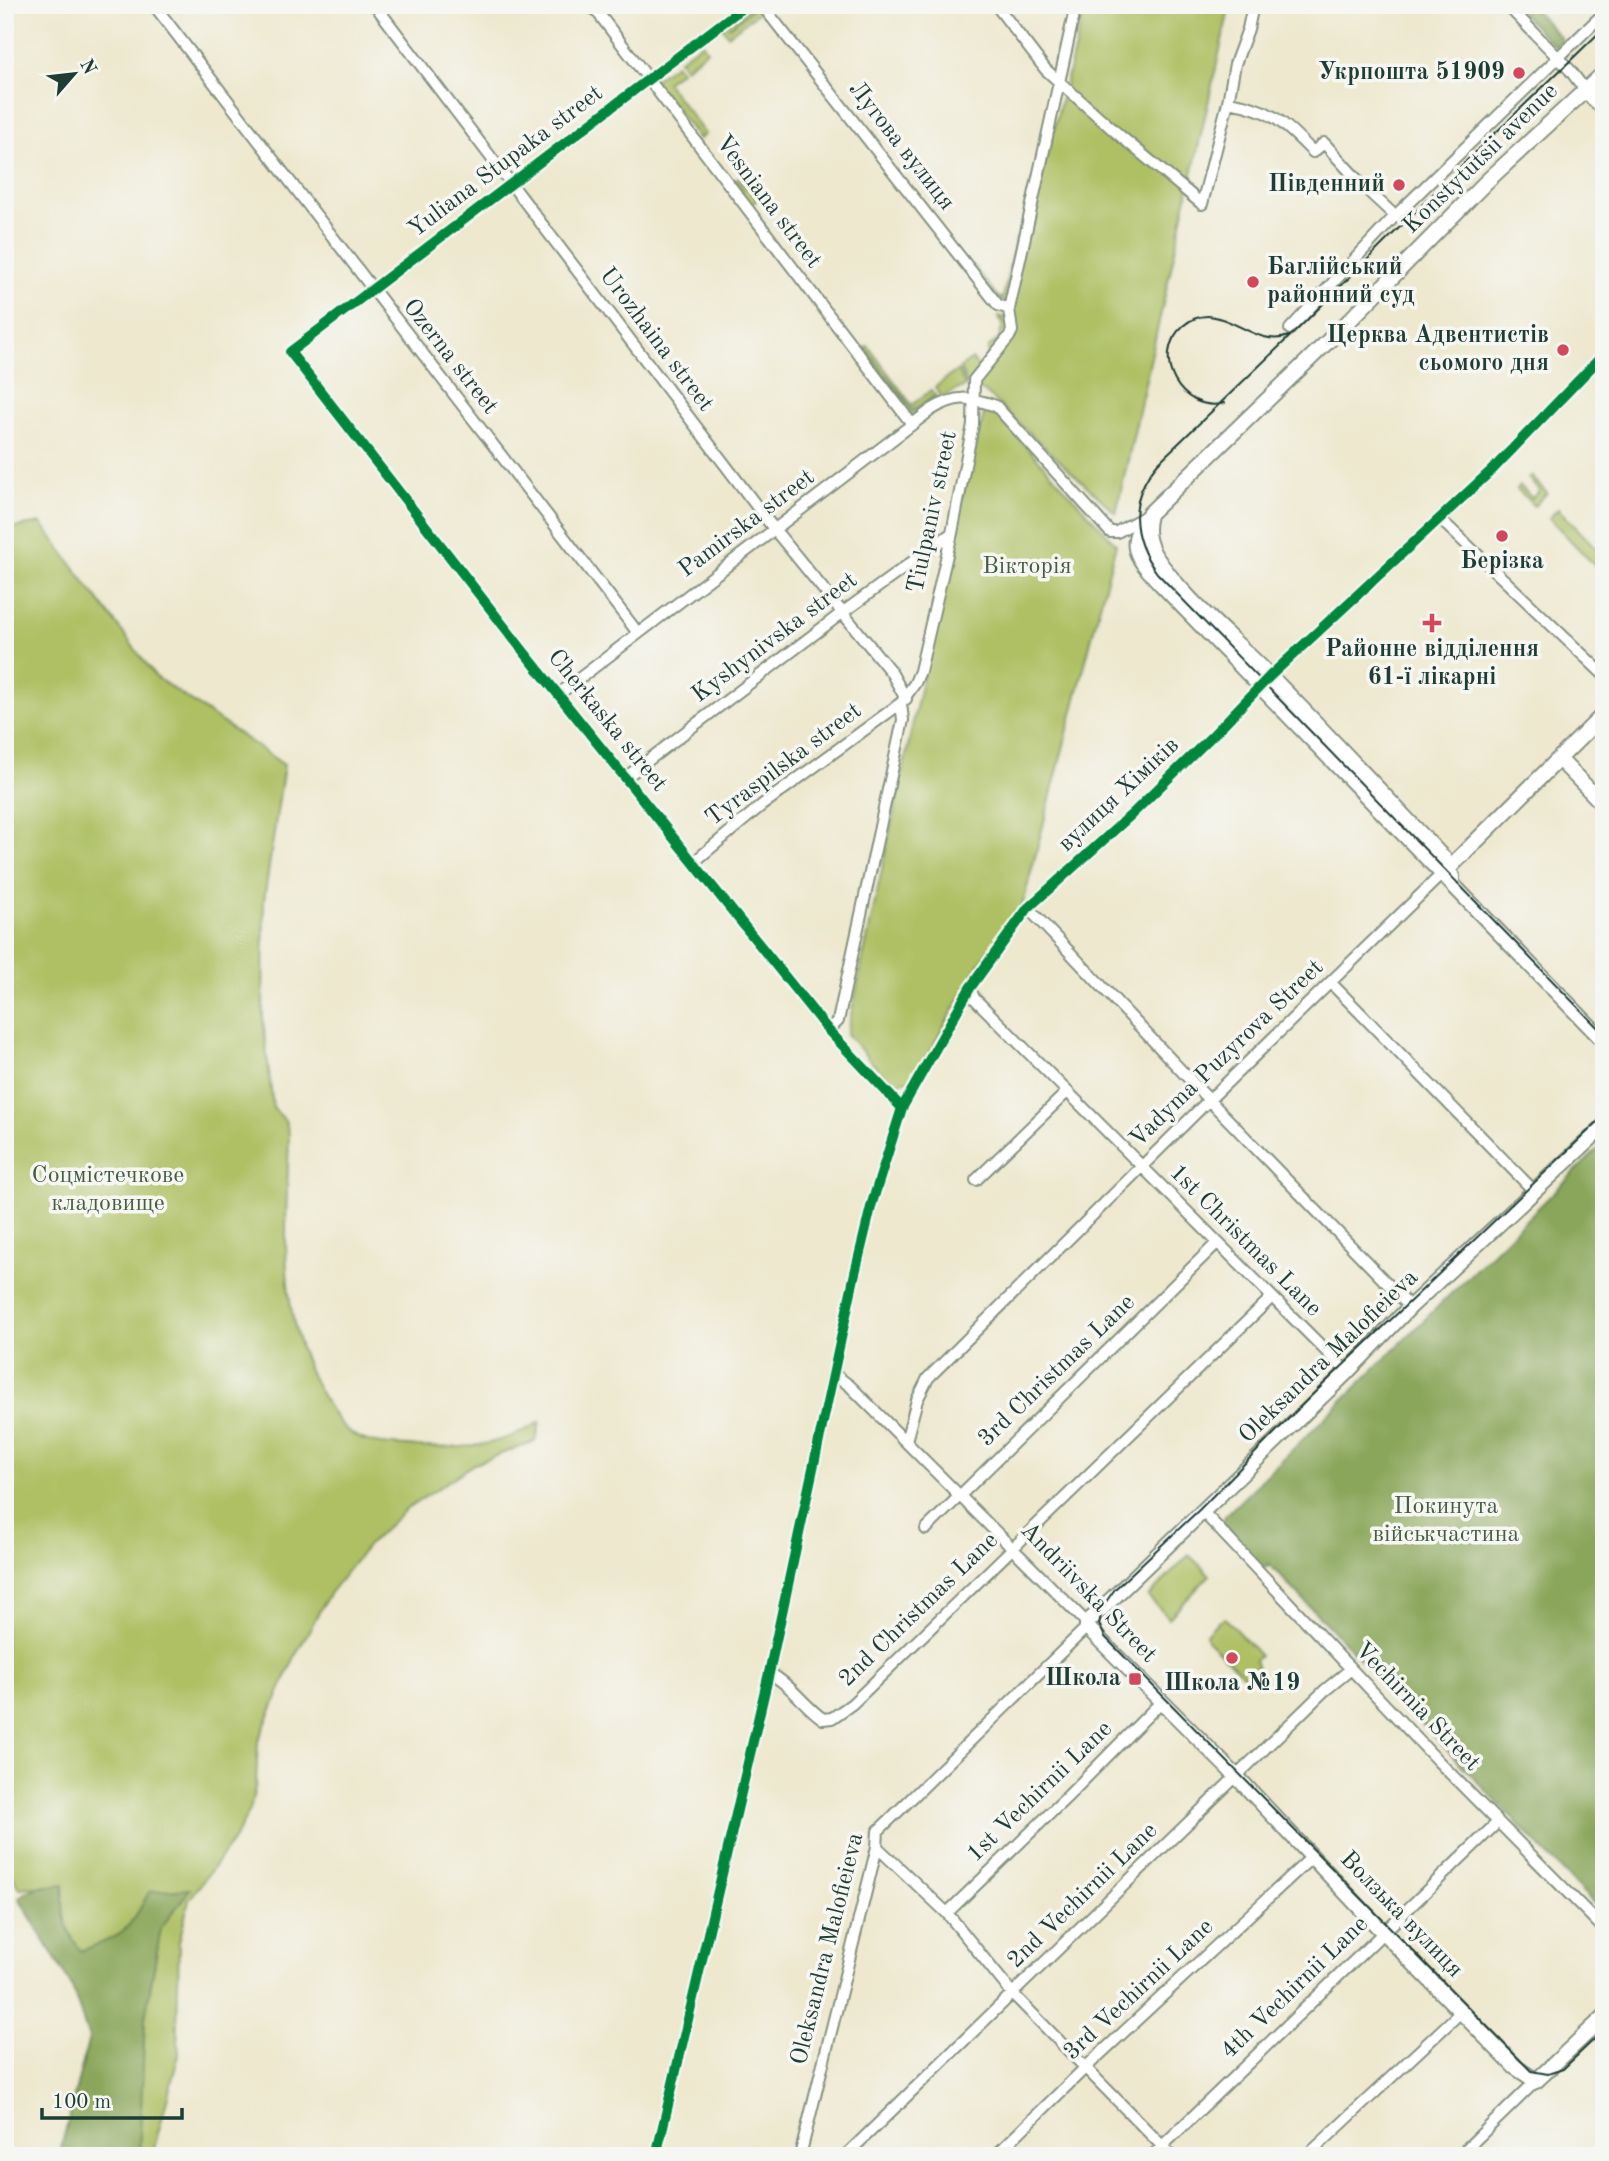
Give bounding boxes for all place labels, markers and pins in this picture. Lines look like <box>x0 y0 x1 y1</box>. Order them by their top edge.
place label: Укрпошта 51909 <box>1318 60 1505 85</box>
marker: Укрпошта 51909 <box>1511 65 1527 81</box>
place label: Південний <box>1268 173 1385 197</box>
marker: Південний <box>1391 177 1407 193</box>
place label: Баглійський районний суд <box>1267 256 1415 308</box>
marker: Баглійський районний суд <box>1245 274 1261 290</box>
place label: Церква Адвентистів сьомого дня <box>1326 324 1549 376</box>
marker: Церква Адвентистів сьомого дня <box>1555 342 1571 358</box>
marker: Берізка <box>1494 528 1510 544</box>
place label: Берізка <box>1460 550 1544 574</box>
marker: Районне відділення 61-ї лікарні <box>1422 613 1442 633</box>
place label: Районне відділення 61-ї лікарні <box>1325 638 1539 690</box>
marker: Школа №19 <box>1224 1650 1240 1666</box>
place label: Школа <box>1045 1667 1121 1691</box>
marker: Школа <box>1127 1671 1143 1687</box>
place label: Школа №19 <box>1164 1672 1300 1696</box>

